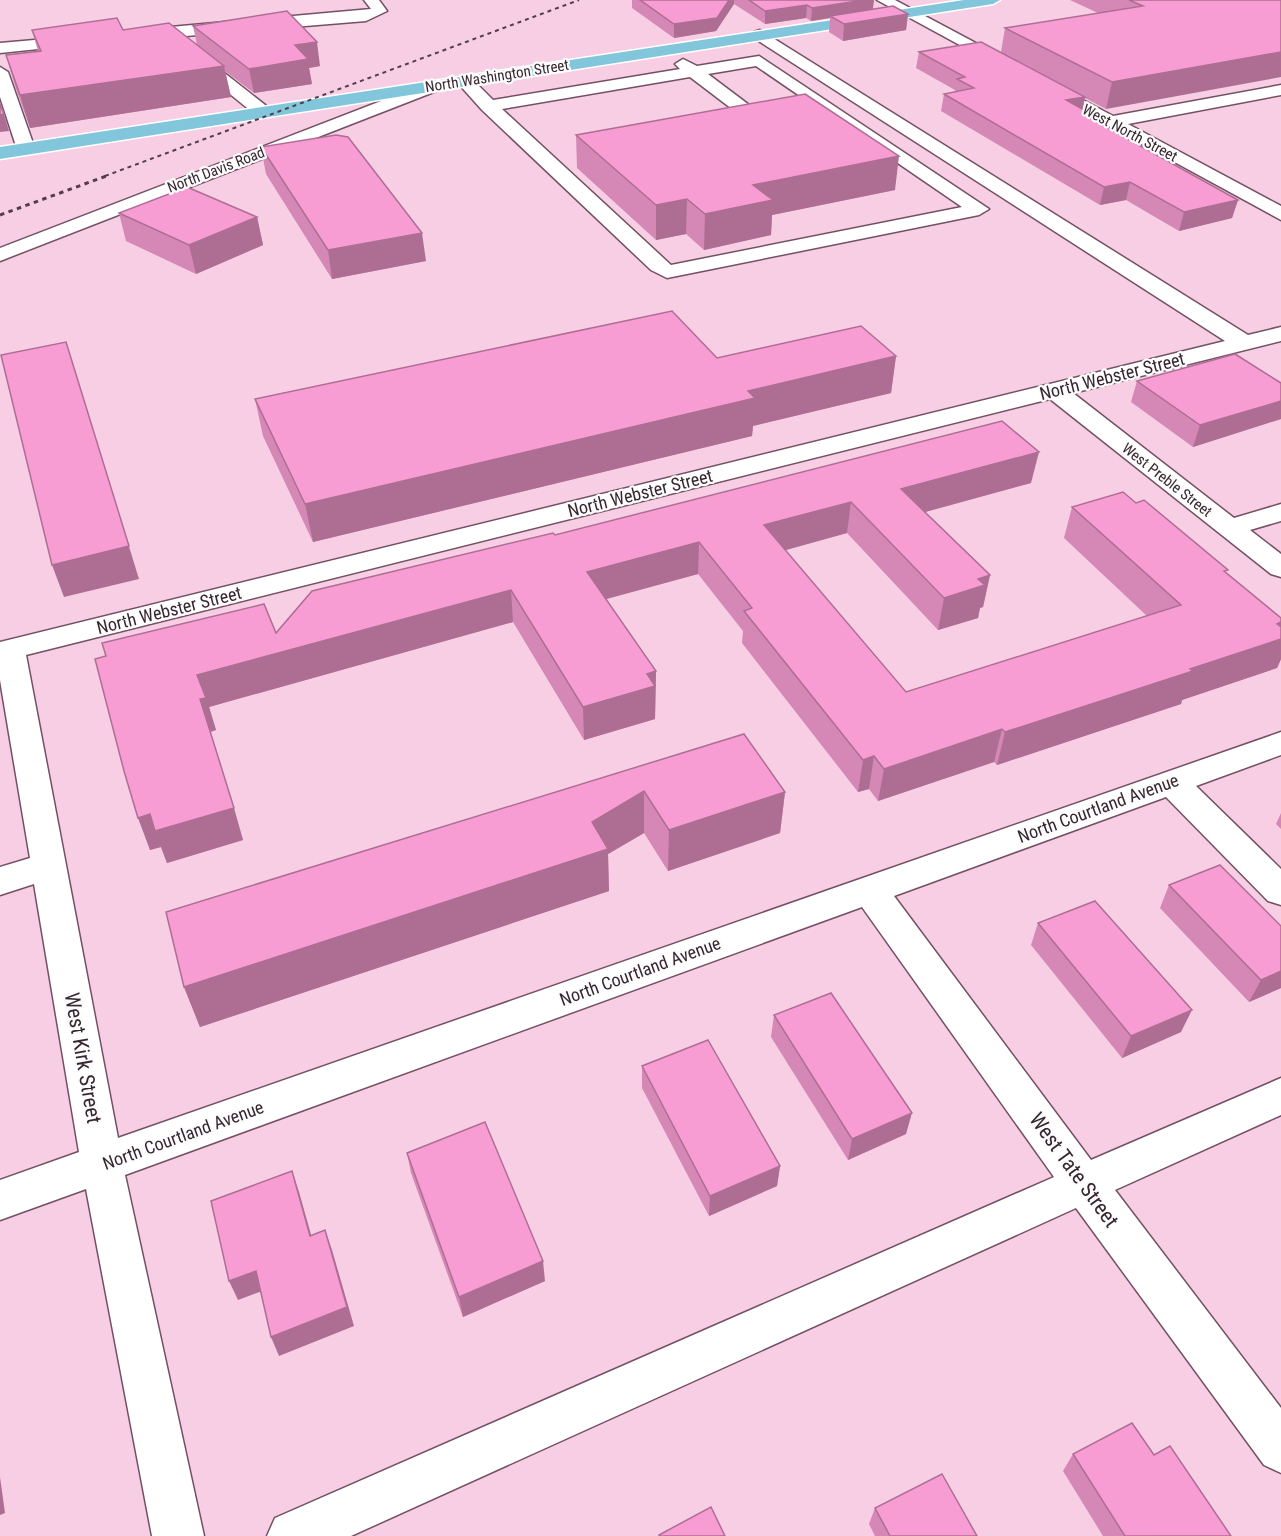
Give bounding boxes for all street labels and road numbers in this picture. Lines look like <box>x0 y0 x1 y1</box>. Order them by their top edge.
street label: North Washington Street <box>424 56 570 96</box>
street label: West North Street <box>1079 100 1181 166</box>
street label: North Davis Road <box>165 143 267 197</box>
street label: North Webster Street <box>1037 348 1187 404</box>
street label: West Preble Street <box>1118 439 1216 521</box>
street label: North Webster Street <box>565 465 715 521</box>
street label: North Webster Street <box>94 582 244 638</box>
street label: North Courtland Avenue <box>1015 769 1181 847</box>
street label: North Courtland Avenue <box>557 932 723 1010</box>
street label: West Kirk Street <box>60 991 106 1125</box>
street label: North Courtland Avenue <box>100 1096 266 1174</box>
street label: West Tate Street <box>1024 1108 1124 1232</box>

